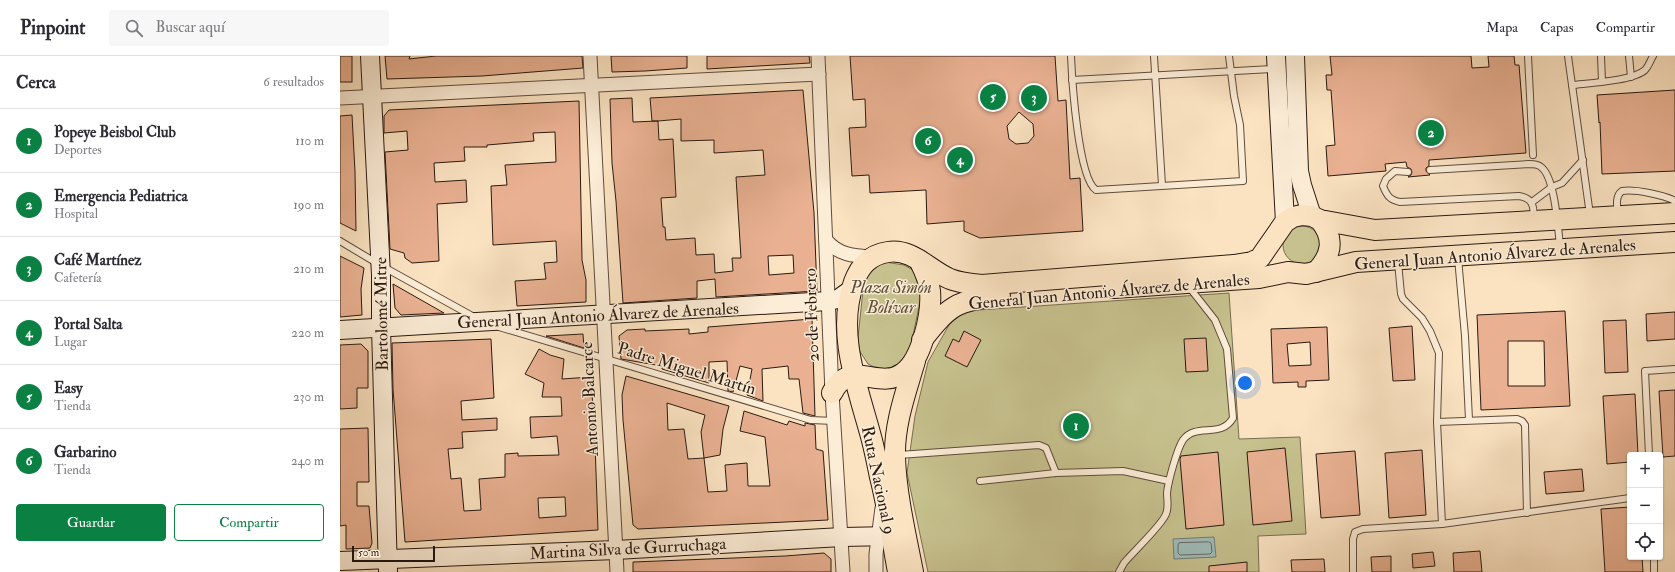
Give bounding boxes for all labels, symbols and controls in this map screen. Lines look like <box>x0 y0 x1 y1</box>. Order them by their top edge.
search box <box>109 10 389 46</box>
text: Pinpoint <box>20 16 85 40</box>
icon: search <box>123 17 145 39</box>
text: Buscar aquí <box>155 18 225 37</box>
text: Mapa <box>1486 19 1518 36</box>
text: Capas <box>1540 19 1574 36</box>
text: Compartir <box>1596 19 1655 36</box>
text: Cerca <box>16 72 56 93</box>
text: 6 resultados <box>263 74 324 90</box>
pin: 5 <box>980 82 1006 112</box>
pin: 3 <box>1021 83 1047 113</box>
pin: 2 <box>1418 118 1444 148</box>
text: Popeye Beisbol Club <box>54 123 176 142</box>
pin: 6 <box>915 126 941 156</box>
text: 1 <box>27 133 31 149</box>
text: 110 m <box>295 133 324 149</box>
text: Deportes <box>54 142 102 158</box>
pin: 4 <box>947 145 973 175</box>
text: Emergencia Pediatrica <box>54 187 188 206</box>
text: 2 <box>26 197 32 213</box>
text: 190 m <box>293 197 324 213</box>
text: Hospital <box>54 206 98 222</box>
street label: General Juan Antonio Álvarez de Arenales <box>1354 233 1637 276</box>
text: Café Martínez <box>54 251 142 270</box>
street label: Bartolomé Mitre <box>370 257 393 371</box>
text: 3 <box>27 261 32 277</box>
text: 210 m <box>293 261 324 277</box>
street label: 20 de Febrero <box>799 268 824 362</box>
street label: General Juan Antonio Álvarez de Arenales <box>968 268 1251 315</box>
text: Cafetería <box>54 270 102 286</box>
park label: Plaza Simón Bolívar <box>849 277 932 318</box>
street label: General Juan Antonio Álvarez de Arenales <box>457 297 740 334</box>
text: Portal Salta <box>54 315 122 334</box>
text: 4 <box>25 325 33 341</box>
text: 220 m <box>291 325 324 341</box>
text: Lugar <box>54 334 87 350</box>
street label: Padre Miguel Martín <box>615 337 759 400</box>
street label: Antonio Balcarce <box>576 341 603 458</box>
your location <box>1235 373 1255 393</box>
text: Easy <box>54 379 83 398</box>
text: 5 <box>26 389 32 405</box>
text: 230 m <box>293 389 324 405</box>
text: Tienda <box>54 398 91 414</box>
pin: 1 <box>1063 411 1089 441</box>
street label: Ruta Nacional 9 <box>857 424 900 536</box>
text: Garbarino <box>54 443 116 462</box>
map controls <box>1627 452 1663 560</box>
button: + <box>1627 452 1663 488</box>
text: 6 <box>26 453 32 469</box>
text: 240 m <box>291 453 324 469</box>
text: Tienda <box>54 462 91 478</box>
button: − <box>1627 488 1663 524</box>
button: Guardar <box>16 504 166 541</box>
button: Compartir <box>174 504 324 541</box>
button: locate <box>1627 524 1663 560</box>
street label: Martina Silva de Gurruchaga <box>529 533 728 564</box>
scale bar <box>352 544 435 563</box>
text: 50 m <box>358 546 379 559</box>

